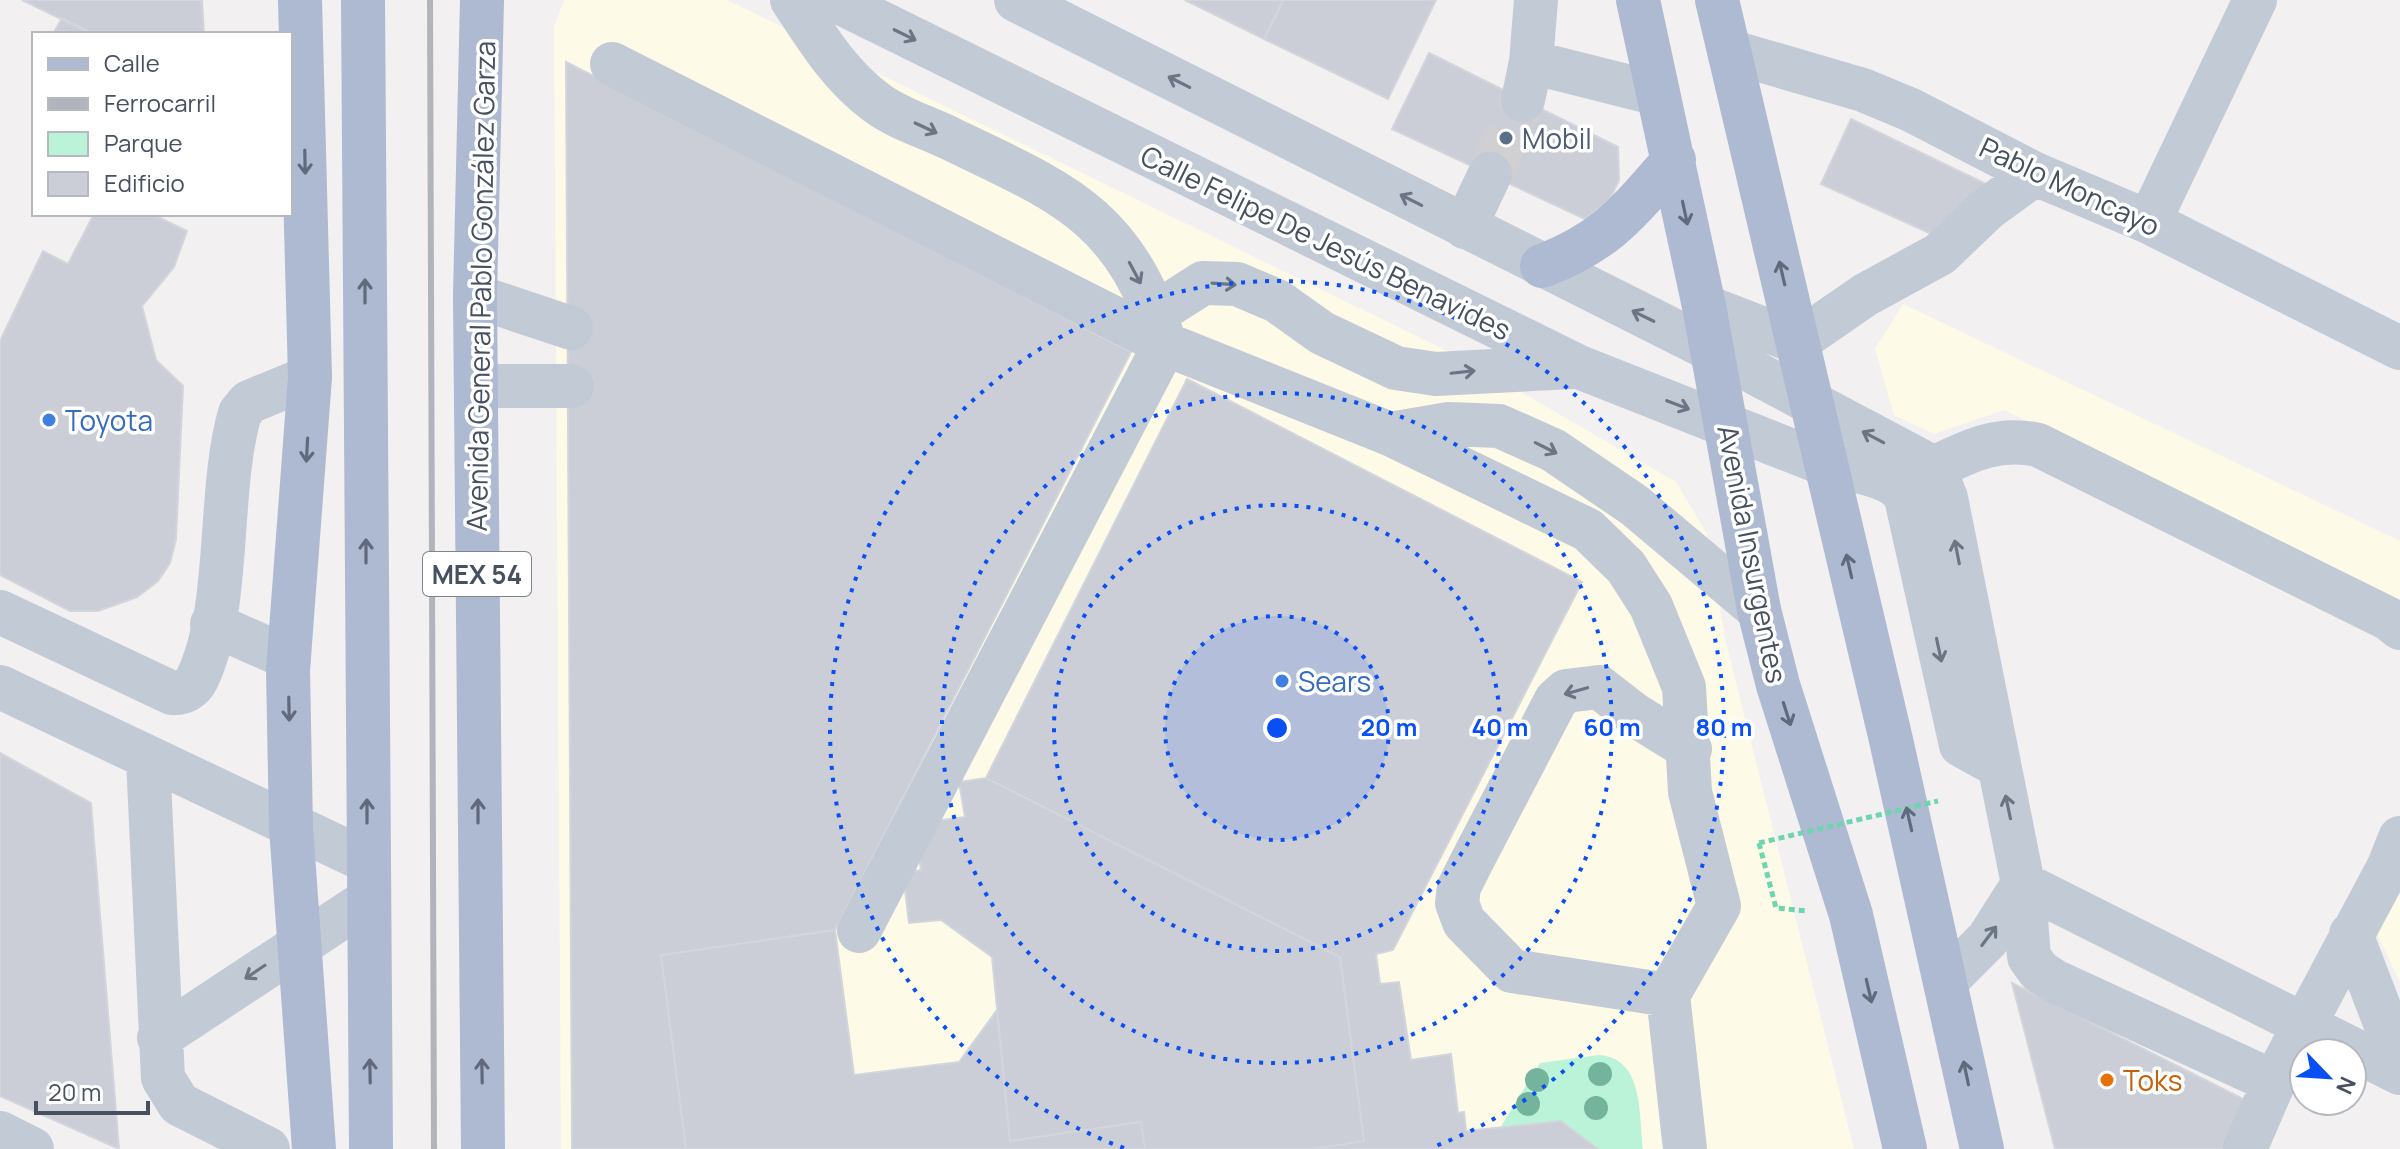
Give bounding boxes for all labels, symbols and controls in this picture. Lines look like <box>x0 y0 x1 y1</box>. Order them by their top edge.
one-way arrow <box>893 27 917 43</box>
legend <box>32 32 292 216</box>
street label: Avenida General Pablo González Garza <box>457 40 503 532</box>
text: Calle <box>104 46 160 79</box>
one-way arrow <box>1167 74 1191 90</box>
text: Ferrocarril <box>104 86 216 119</box>
place label: Mobil <box>1522 119 1592 157</box>
one-way arrow <box>914 121 938 136</box>
text: Parque <box>104 126 182 159</box>
street label: Pablo Moncayo <box>1974 128 2166 244</box>
marker: Mobil <box>1497 129 1515 147</box>
street label: Calle Felipe De Jesús Benavides <box>1135 136 1517 348</box>
one-way arrow <box>297 148 312 175</box>
text: Edificio <box>104 166 185 199</box>
one-way arrow <box>1399 191 1423 207</box>
one-way arrow <box>1678 200 1693 225</box>
one-way arrow <box>1127 261 1143 285</box>
one-way arrow <box>1774 261 1789 286</box>
one-way arrow <box>1211 277 1237 292</box>
one-way arrow <box>357 278 372 305</box>
one-way arrow <box>1632 307 1656 323</box>
one-way arrow <box>1449 364 1476 379</box>
one-way arrow <box>1665 399 1690 413</box>
place label: Toyota <box>65 401 153 439</box>
marker: Toyota <box>40 411 58 429</box>
street label: Avenida Insurgentes <box>1709 422 1797 686</box>
one-way arrow <box>1861 428 1885 444</box>
one-way arrow <box>299 436 314 463</box>
one-way arrow <box>1534 440 1558 456</box>
one-way arrow <box>358 538 374 565</box>
one-way arrow <box>1948 540 1963 565</box>
road number: MEX 54 <box>423 552 531 596</box>
one-way arrow <box>1841 554 1856 579</box>
one-way arrow <box>1932 637 1947 662</box>
place label: Sears <box>1298 662 1371 700</box>
marker: Sears <box>1273 672 1291 690</box>
one-way arrow <box>1564 684 1589 699</box>
one-way arrow <box>281 695 297 722</box>
one-way arrow <box>1780 701 1795 727</box>
text: 20 m <box>1361 710 1417 743</box>
text: 40 m <box>1472 710 1528 743</box>
text: 60 m <box>1583 710 1641 743</box>
text: 80 m <box>1696 710 1752 743</box>
centre of rings <box>1263 714 1291 742</box>
one-way arrow <box>2000 795 2015 820</box>
one-way arrow <box>359 798 375 825</box>
one-way arrow <box>470 798 486 825</box>
one-way arrow <box>1901 807 1916 832</box>
one-way arrow <box>1980 926 1997 947</box>
one-way arrow <box>244 964 266 980</box>
one-way arrow <box>1862 978 1877 1003</box>
north arrow <box>2288 1037 2368 1117</box>
one-way arrow <box>362 1058 378 1085</box>
one-way arrow <box>474 1058 489 1085</box>
one-way arrow <box>1958 1060 1973 1086</box>
place label: Toks <box>2123 1061 2182 1099</box>
scale bar <box>36 1065 148 1115</box>
marker: Toks <box>2098 1071 2116 1089</box>
text: N <box>2329 1072 2363 1099</box>
text: 20 m <box>48 1075 101 1108</box>

